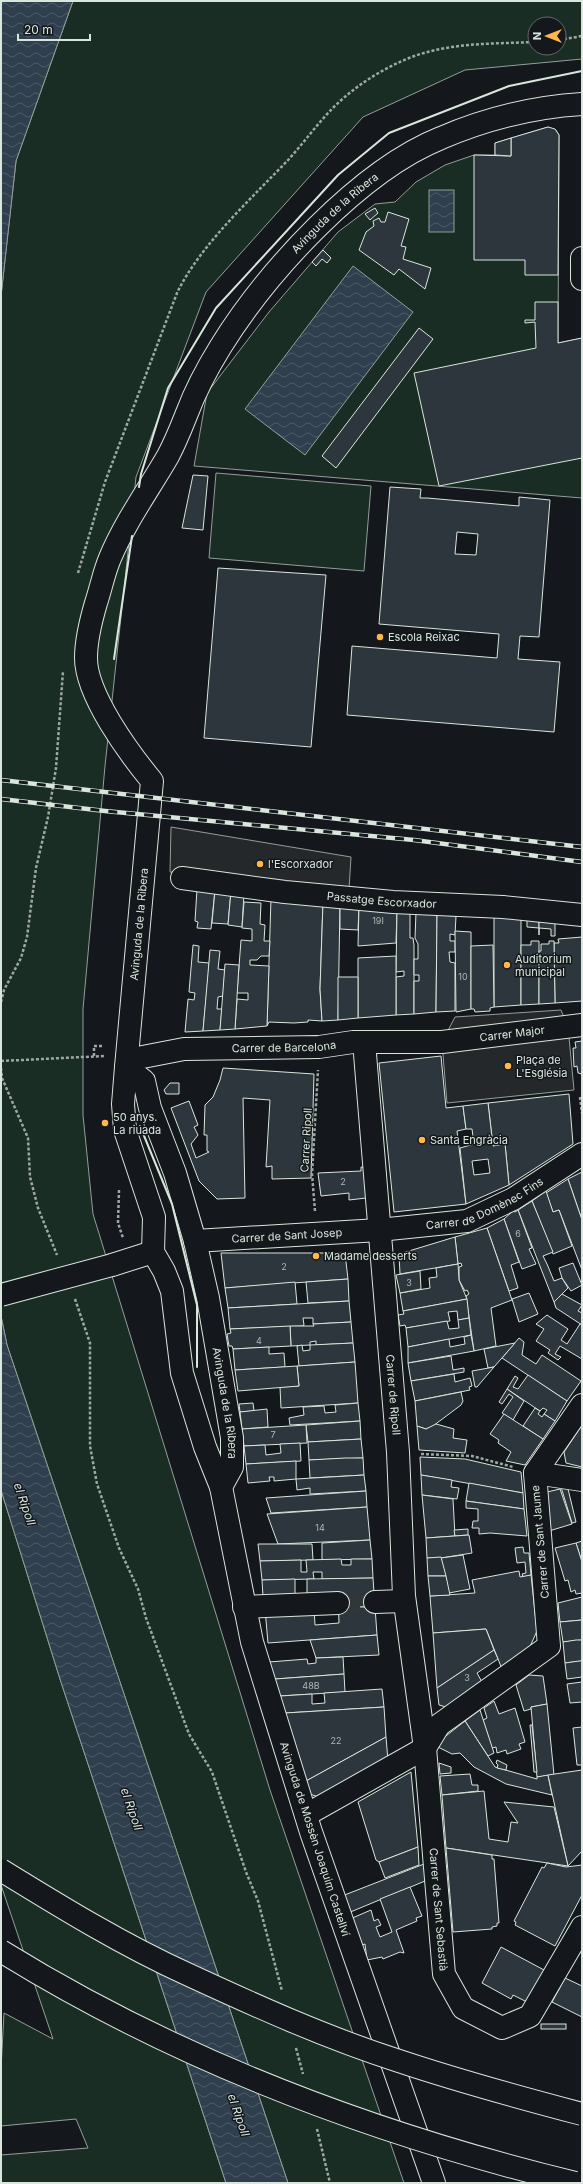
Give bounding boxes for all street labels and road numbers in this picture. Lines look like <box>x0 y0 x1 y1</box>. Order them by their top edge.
street label: Avinguda de la Ribera <box>288 170 381 256</box>
street label: Avinguda de la Ribera <box>127 867 151 981</box>
street label: Passatge Escorxador <box>326 889 437 911</box>
street label: Carrer Major <box>479 1023 546 1044</box>
street label: Carrer de Barcelona <box>232 1038 337 1055</box>
street label: Carrer Ripoll <box>297 1107 315 1173</box>
street label: Carrer de Domènec Fins <box>425 1174 546 1232</box>
street label: Carrer de Sant Josep <box>231 1225 343 1246</box>
street label: Avinguda de la Ribera <box>210 1346 239 1459</box>
street label: Carrer de Ripoll <box>383 1354 404 1436</box>
street label: Carrer de Sant Jaume <box>528 1485 552 1599</box>
street label: Avinguda de Mossèn Joaquim Castellví <box>277 1740 353 1938</box>
street label: Carrer de Sant Sebastià <box>426 1847 451 1972</box>

